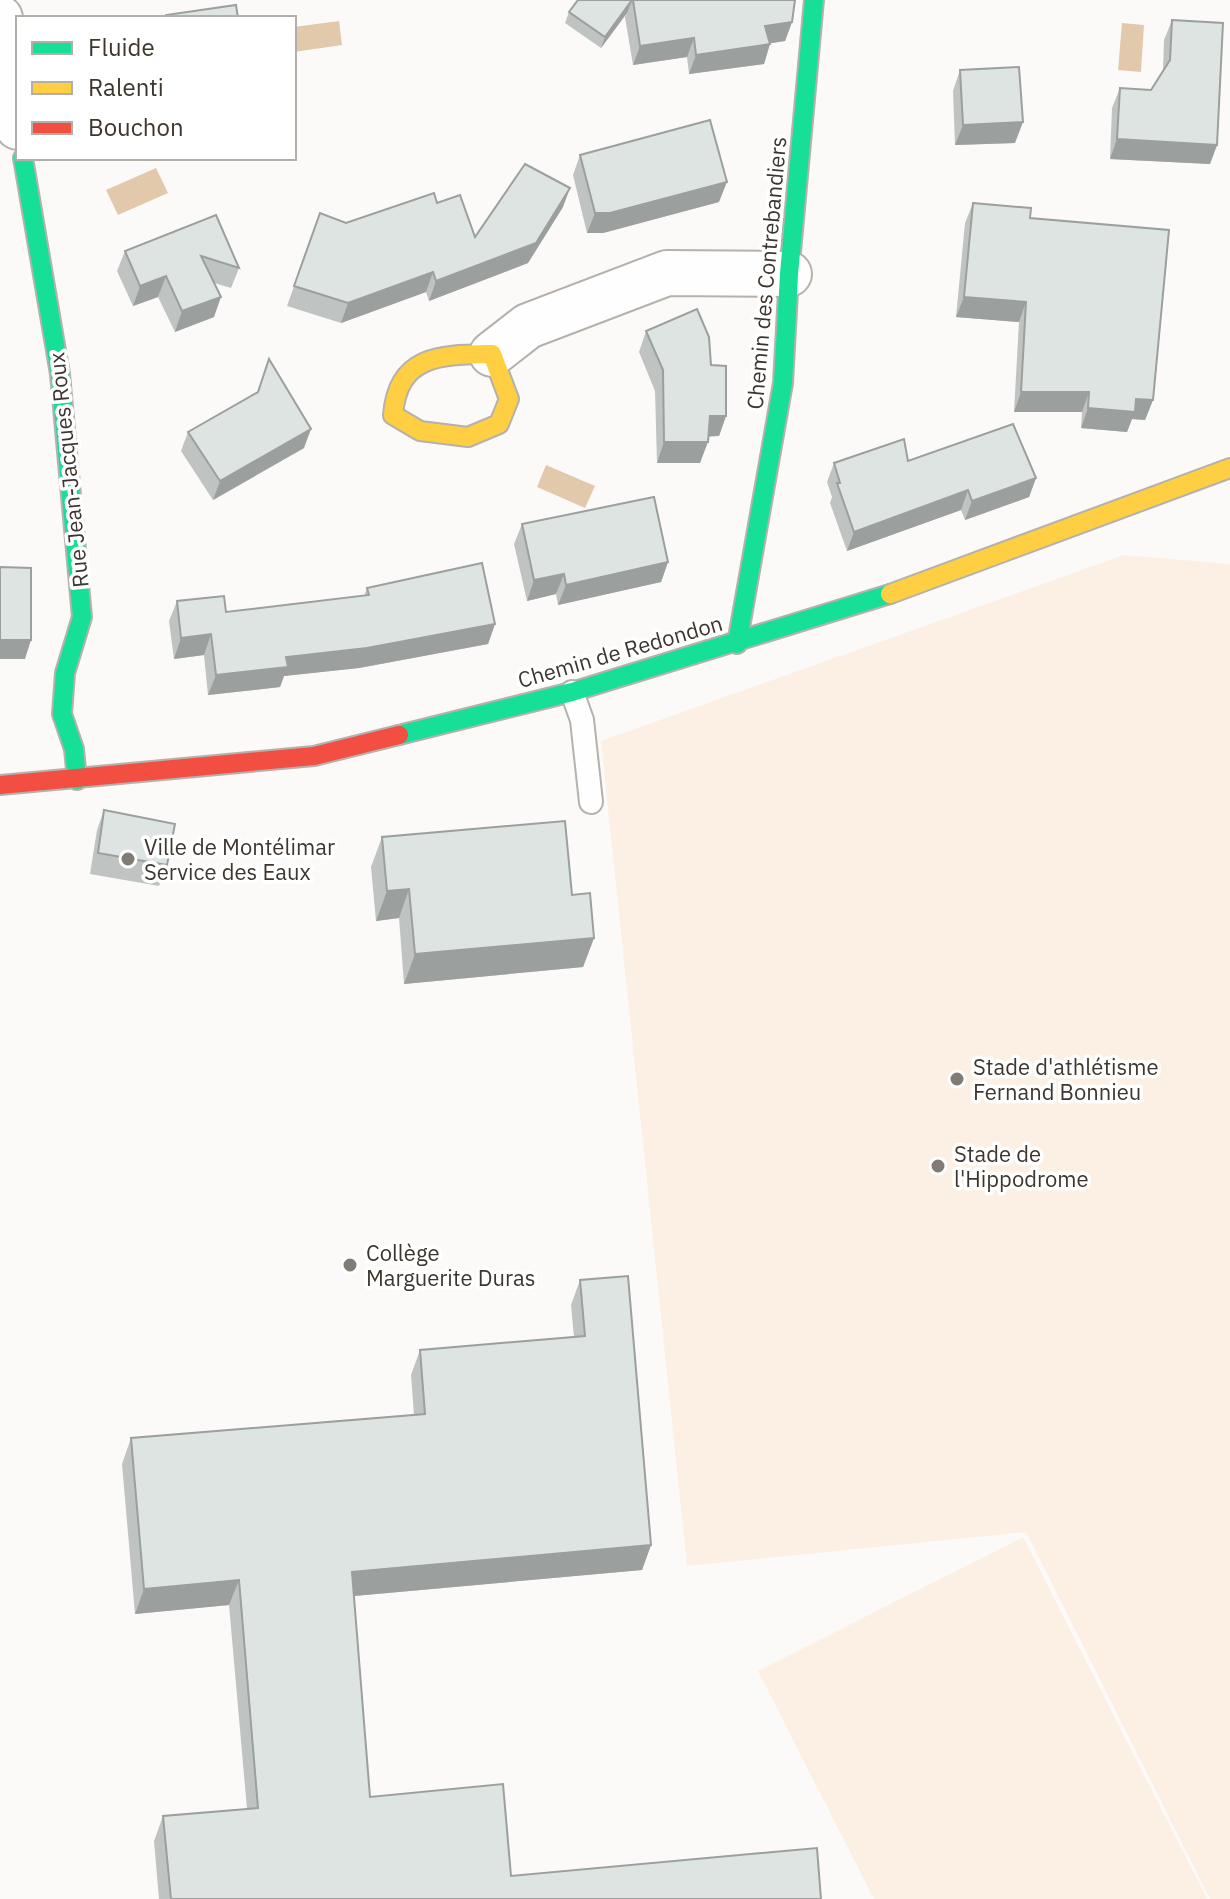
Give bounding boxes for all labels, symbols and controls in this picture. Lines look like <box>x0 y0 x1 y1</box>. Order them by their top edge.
legend <box>16 16 296 160</box>
text: Fluide <box>88 31 155 63</box>
text: Ralenti <box>88 71 164 103</box>
text: Bouchon <box>88 111 184 143</box>
street label: Chemin des Contrebandiers <box>740 135 792 411</box>
street label: Rue Jean-Jacques Roux <box>41 351 95 589</box>
street label: Chemin de Redondon <box>514 608 726 694</box>
place label: Ville de Montélimar Service des Eaux <box>144 832 335 886</box>
marker: Ville de Montélimar Service des Eaux <box>119 850 137 868</box>
place label: Stade d'athlétisme Fernand Bonnieu <box>973 1052 1159 1106</box>
marker: Stade d'athlétisme Fernand Bonnieu <box>948 1070 966 1088</box>
place label: Stade de l'Hippodrome <box>954 1139 1089 1193</box>
marker: Stade de l'Hippodrome <box>929 1157 947 1175</box>
place label: Collège Marguerite Duras <box>366 1238 535 1292</box>
marker: Collège Marguerite Duras <box>341 1256 359 1274</box>

